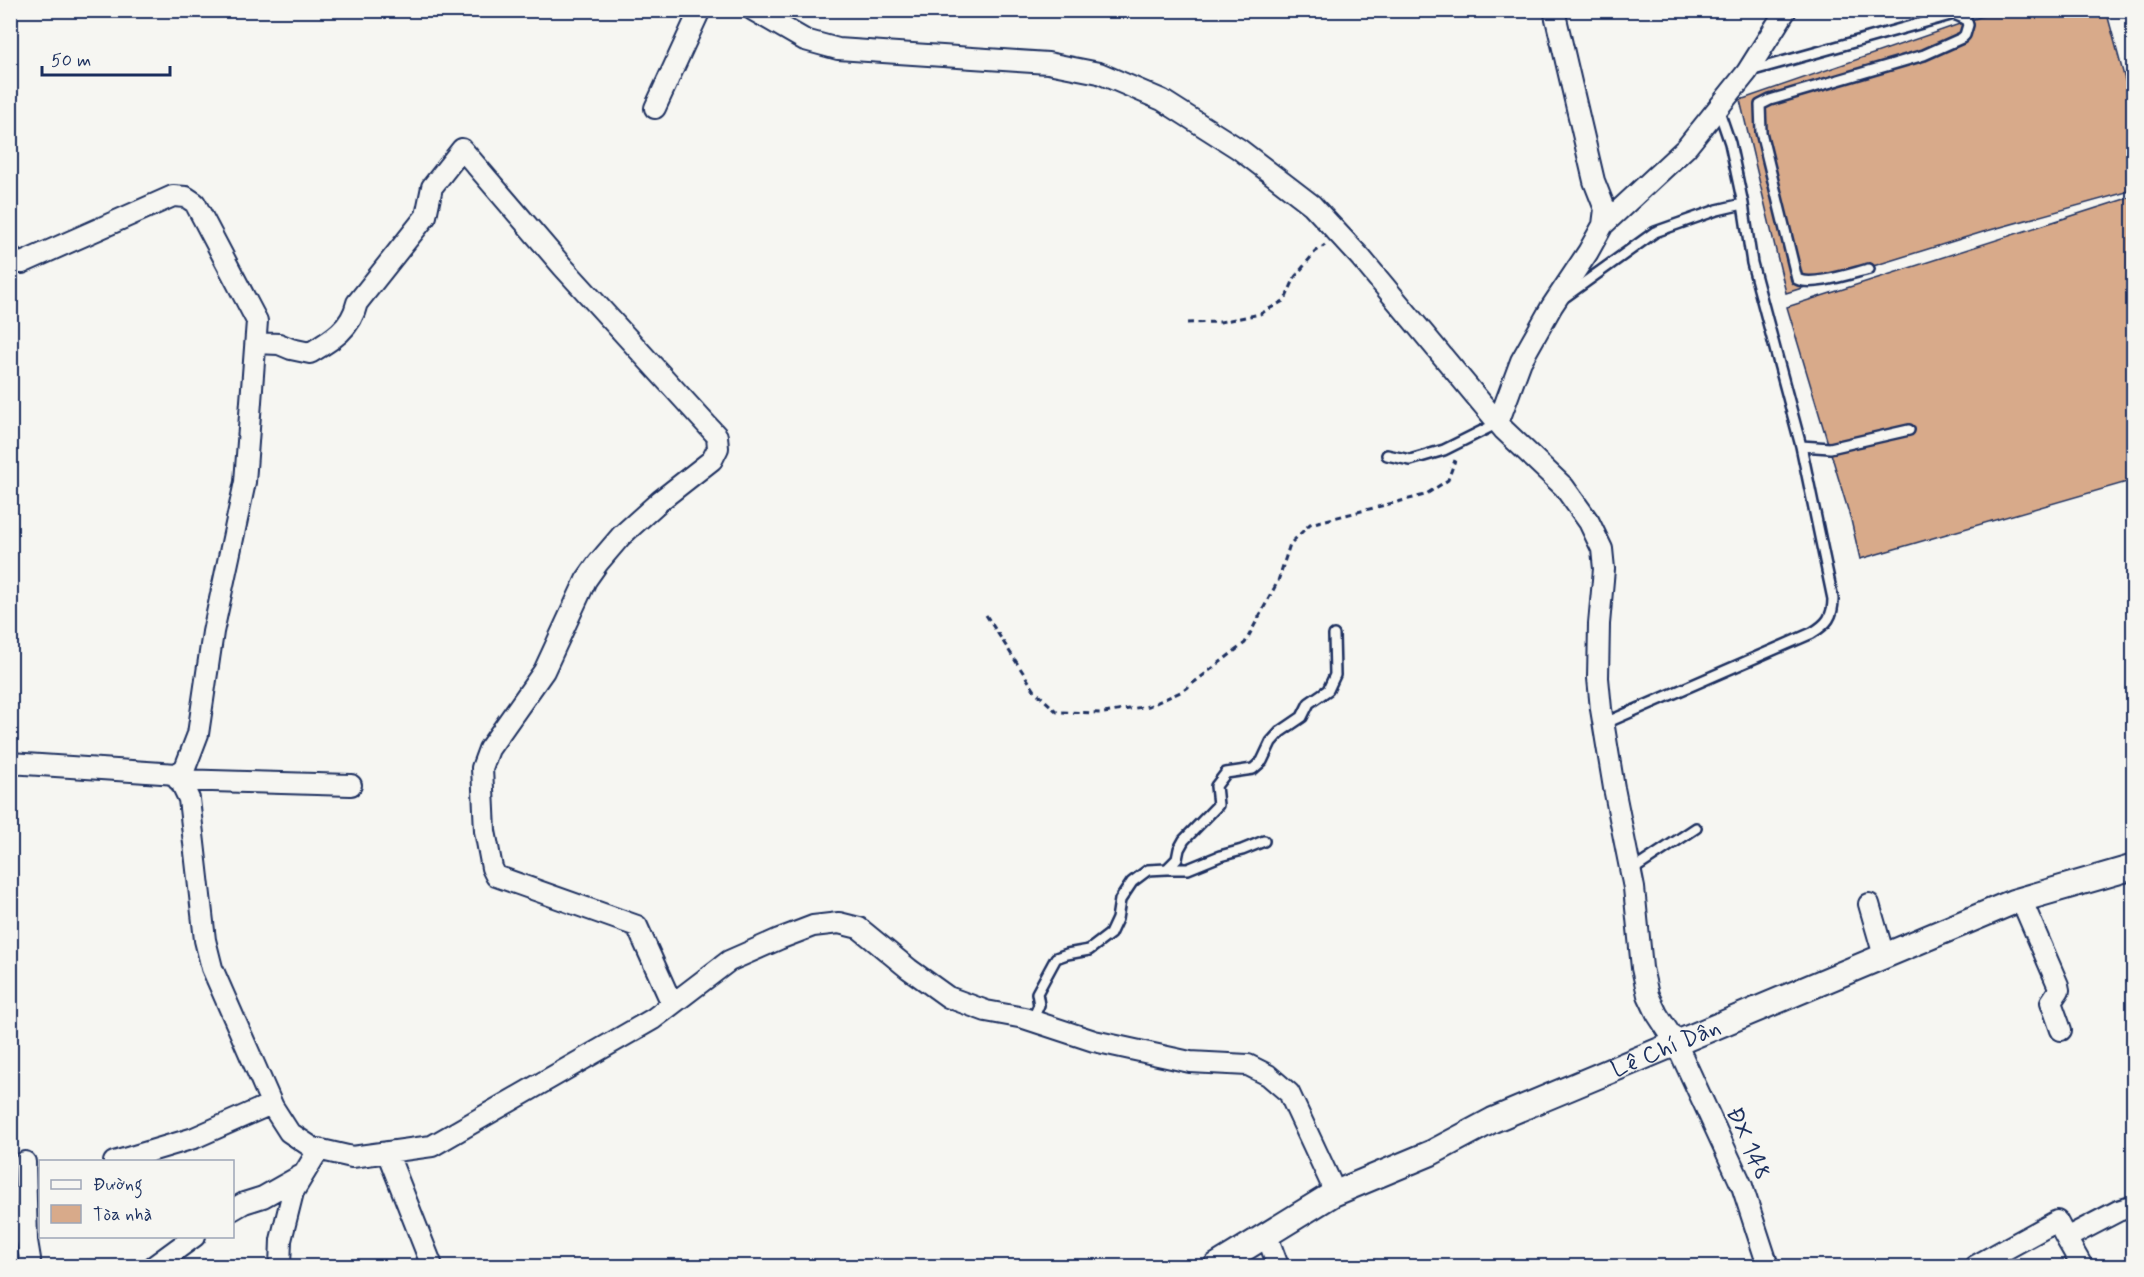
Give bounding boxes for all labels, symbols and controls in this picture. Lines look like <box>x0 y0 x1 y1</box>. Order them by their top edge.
scale bar <box>42 39 170 77</box>
text: 50 m <box>51 49 91 73</box>
street label: Lê Chí Dân <box>1607 1012 1726 1086</box>
street label: ĐX 148 <box>1718 1102 1777 1185</box>
legend <box>39 1160 234 1238</box>
text: Đường <box>93 1173 143 1199</box>
text: Tòa nhà <box>93 1203 152 1227</box>

